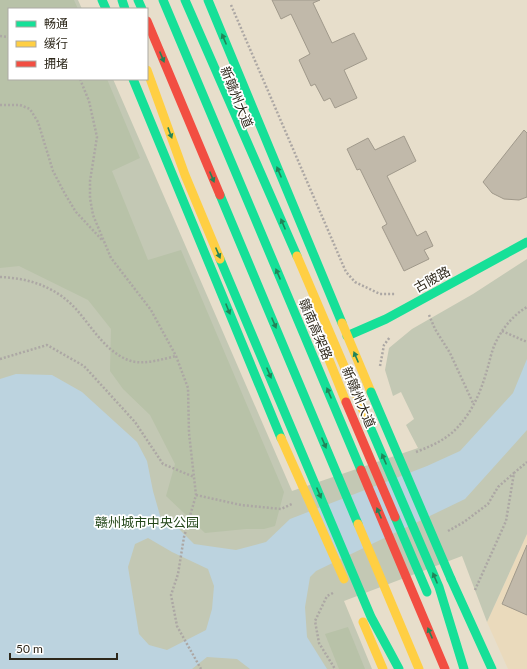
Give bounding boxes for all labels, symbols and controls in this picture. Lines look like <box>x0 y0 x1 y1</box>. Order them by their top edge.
legend <box>8 8 148 80</box>
text: 畅通 <box>44 16 68 31</box>
one-way arrow <box>221 32 227 44</box>
text: 缓行 <box>44 36 68 51</box>
one-way arrow <box>159 52 165 63</box>
text: 拥堵 <box>44 56 68 71</box>
street label: 新赣州大道 <box>217 64 257 130</box>
one-way arrow <box>167 127 173 139</box>
one-way arrow <box>276 165 282 177</box>
one-way arrow <box>210 172 216 184</box>
one-way arrow <box>280 217 286 229</box>
one-way arrow <box>216 248 222 260</box>
street label: 古陂路 <box>411 263 453 295</box>
one-way arrow <box>275 267 281 279</box>
street label: 赣南高架路 <box>296 296 336 362</box>
one-way arrow <box>225 304 231 315</box>
one-way arrow <box>271 317 277 329</box>
one-way arrow <box>353 351 359 362</box>
street label: 新赣州大道 <box>339 364 379 430</box>
one-way arrow <box>265 367 272 379</box>
one-way arrow <box>325 387 331 399</box>
one-way arrow <box>321 437 327 448</box>
one-way arrow <box>381 453 387 465</box>
one-way arrow <box>316 487 322 498</box>
one-way arrow <box>376 508 382 519</box>
park label: 赣州城市中央公园 <box>95 514 199 530</box>
one-way arrow <box>432 572 438 584</box>
one-way arrow <box>426 627 432 639</box>
scale bar <box>10 635 117 661</box>
text: 50 m <box>16 641 43 656</box>

